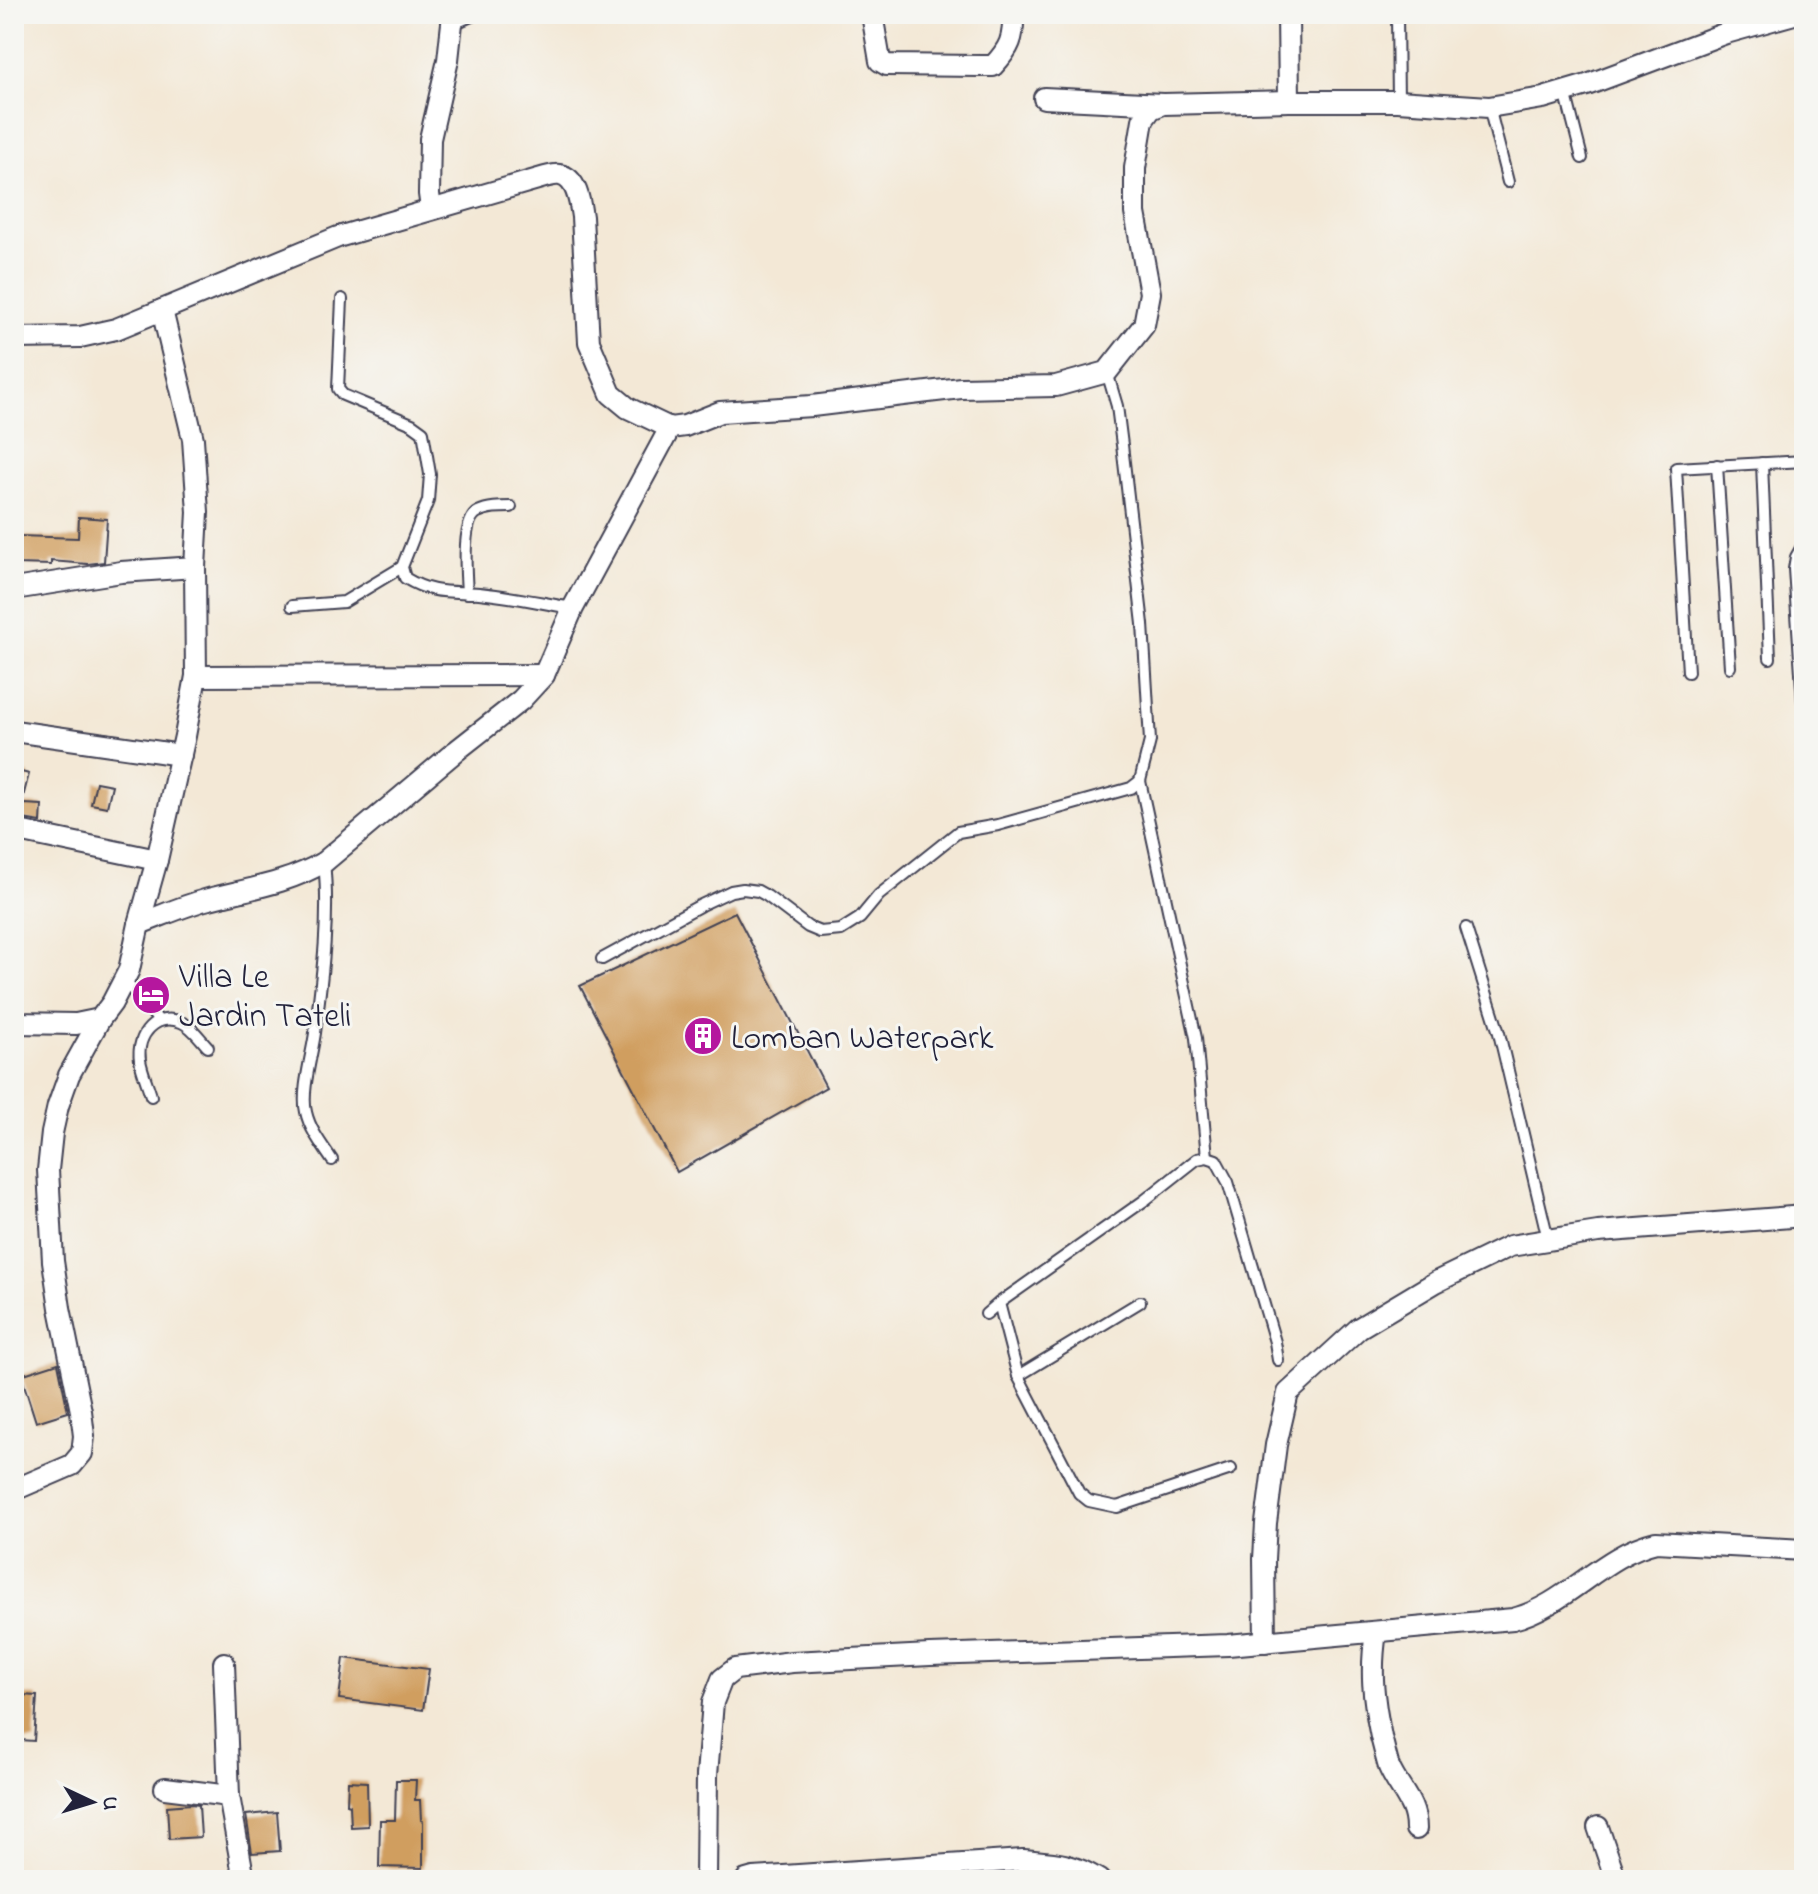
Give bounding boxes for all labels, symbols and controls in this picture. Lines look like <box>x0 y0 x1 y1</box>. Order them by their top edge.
place label: Villa Le Jardin Tateli <box>178 954 351 1043</box>
hotel icon: Villa Le Jardin Tateli <box>130 974 172 1016</box>
building icon: Lomban Waterpark <box>682 1015 724 1057</box>
place label: Lomban Waterpark <box>731 1015 994 1065</box>
north arrow <box>52 1762 132 1842</box>
text: U <box>93 1795 125 1811</box>

